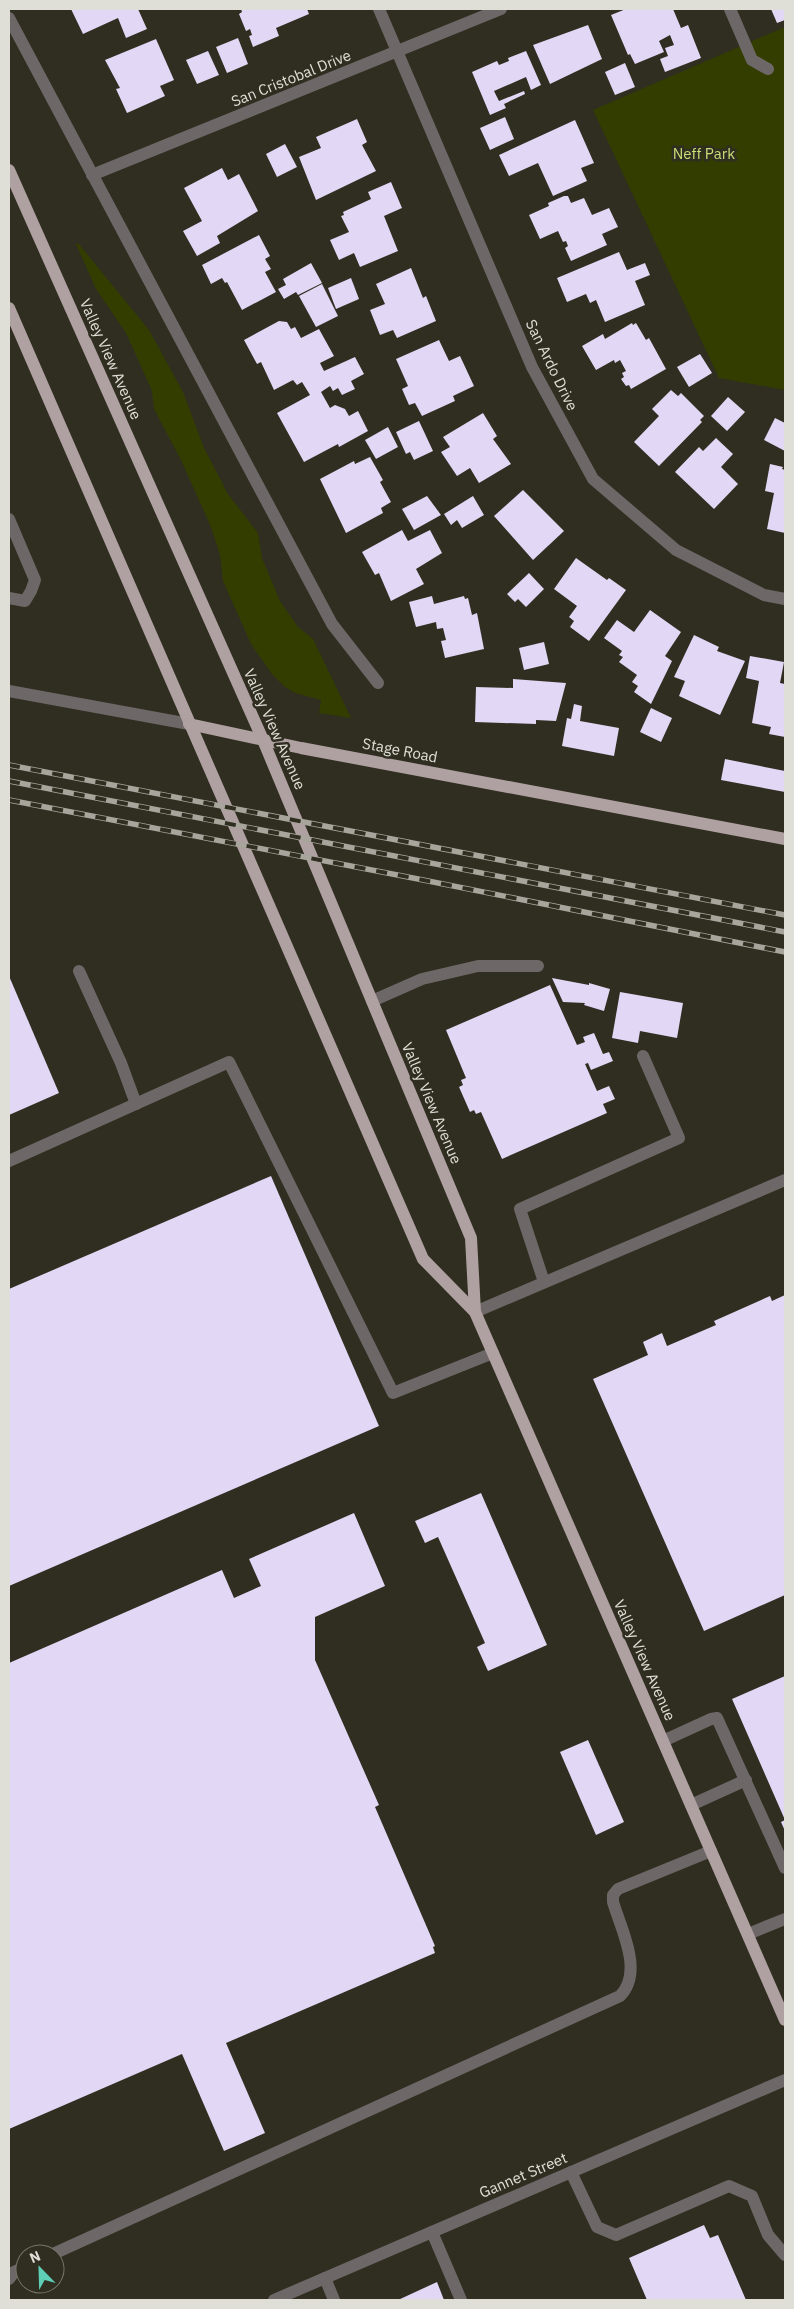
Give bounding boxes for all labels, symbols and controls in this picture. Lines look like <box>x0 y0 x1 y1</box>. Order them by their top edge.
street label: San Cristobal Drive <box>228 45 354 111</box>
park label: Neff Park <box>673 144 735 163</box>
street label: Valley View Avenue <box>76 296 146 422</box>
street label: San Ardo Drive <box>522 316 582 414</box>
street label: Valley View Avenue <box>240 666 310 792</box>
street label: Stage Road <box>361 733 439 767</box>
street label: Valley View Avenue <box>398 1039 466 1167</box>
street label: Valley View Avenue <box>610 1597 680 1723</box>
street label: Gannet Street <box>476 2148 570 2202</box>
north arrow <box>15 2244 65 2294</box>
text: N <box>27 2247 43 2267</box>

